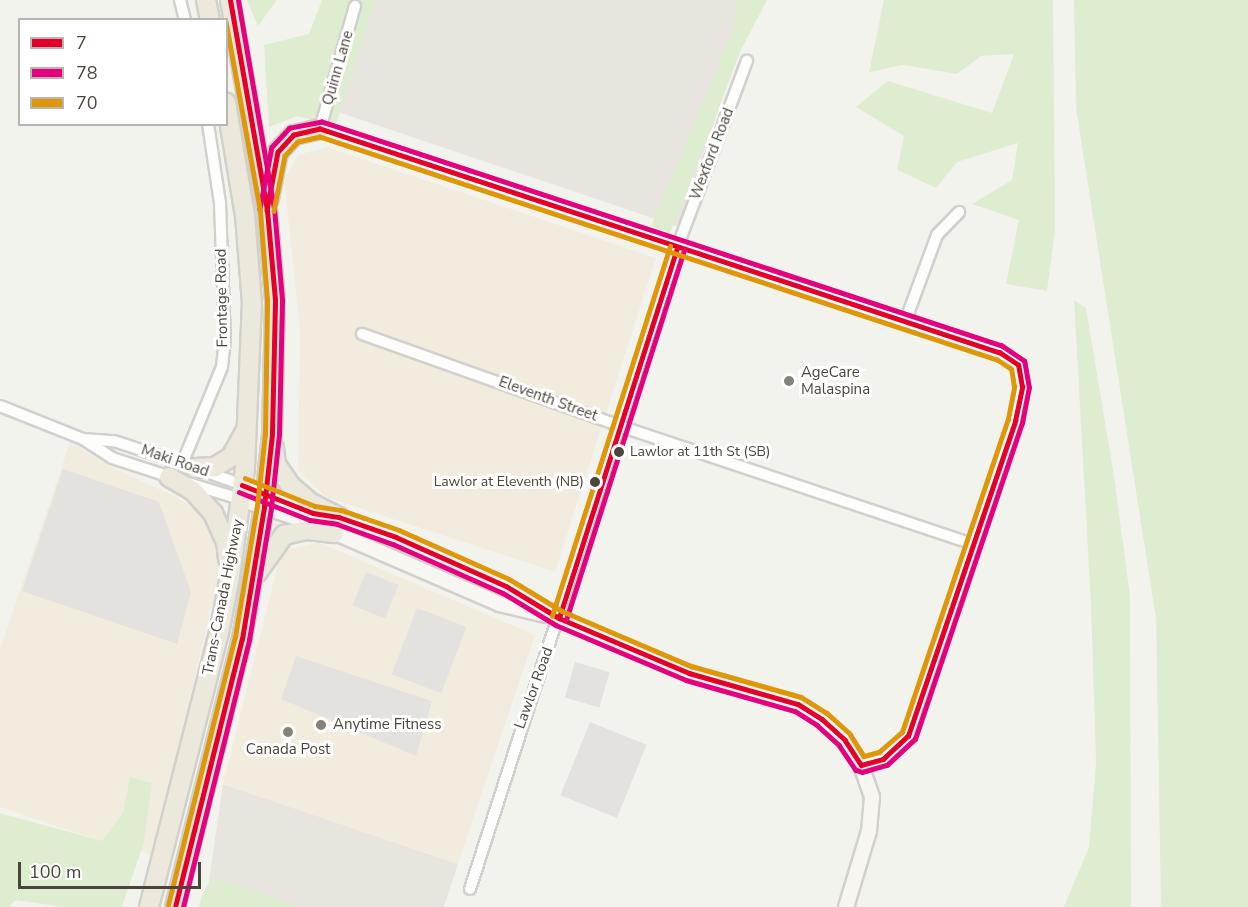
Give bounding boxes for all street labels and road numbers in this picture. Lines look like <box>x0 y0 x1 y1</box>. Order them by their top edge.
street label: Quinn Lane <box>319 29 357 107</box>
street label: Wexford Road <box>686 105 738 203</box>
street label: Frontage Road <box>212 248 232 348</box>
street label: Eleventh Street <box>496 373 600 425</box>
street label: Maki Road <box>139 441 211 481</box>
street label: Trans-Canada Highway <box>199 518 247 676</box>
street label: Lawlor Road <box>511 645 557 731</box>

